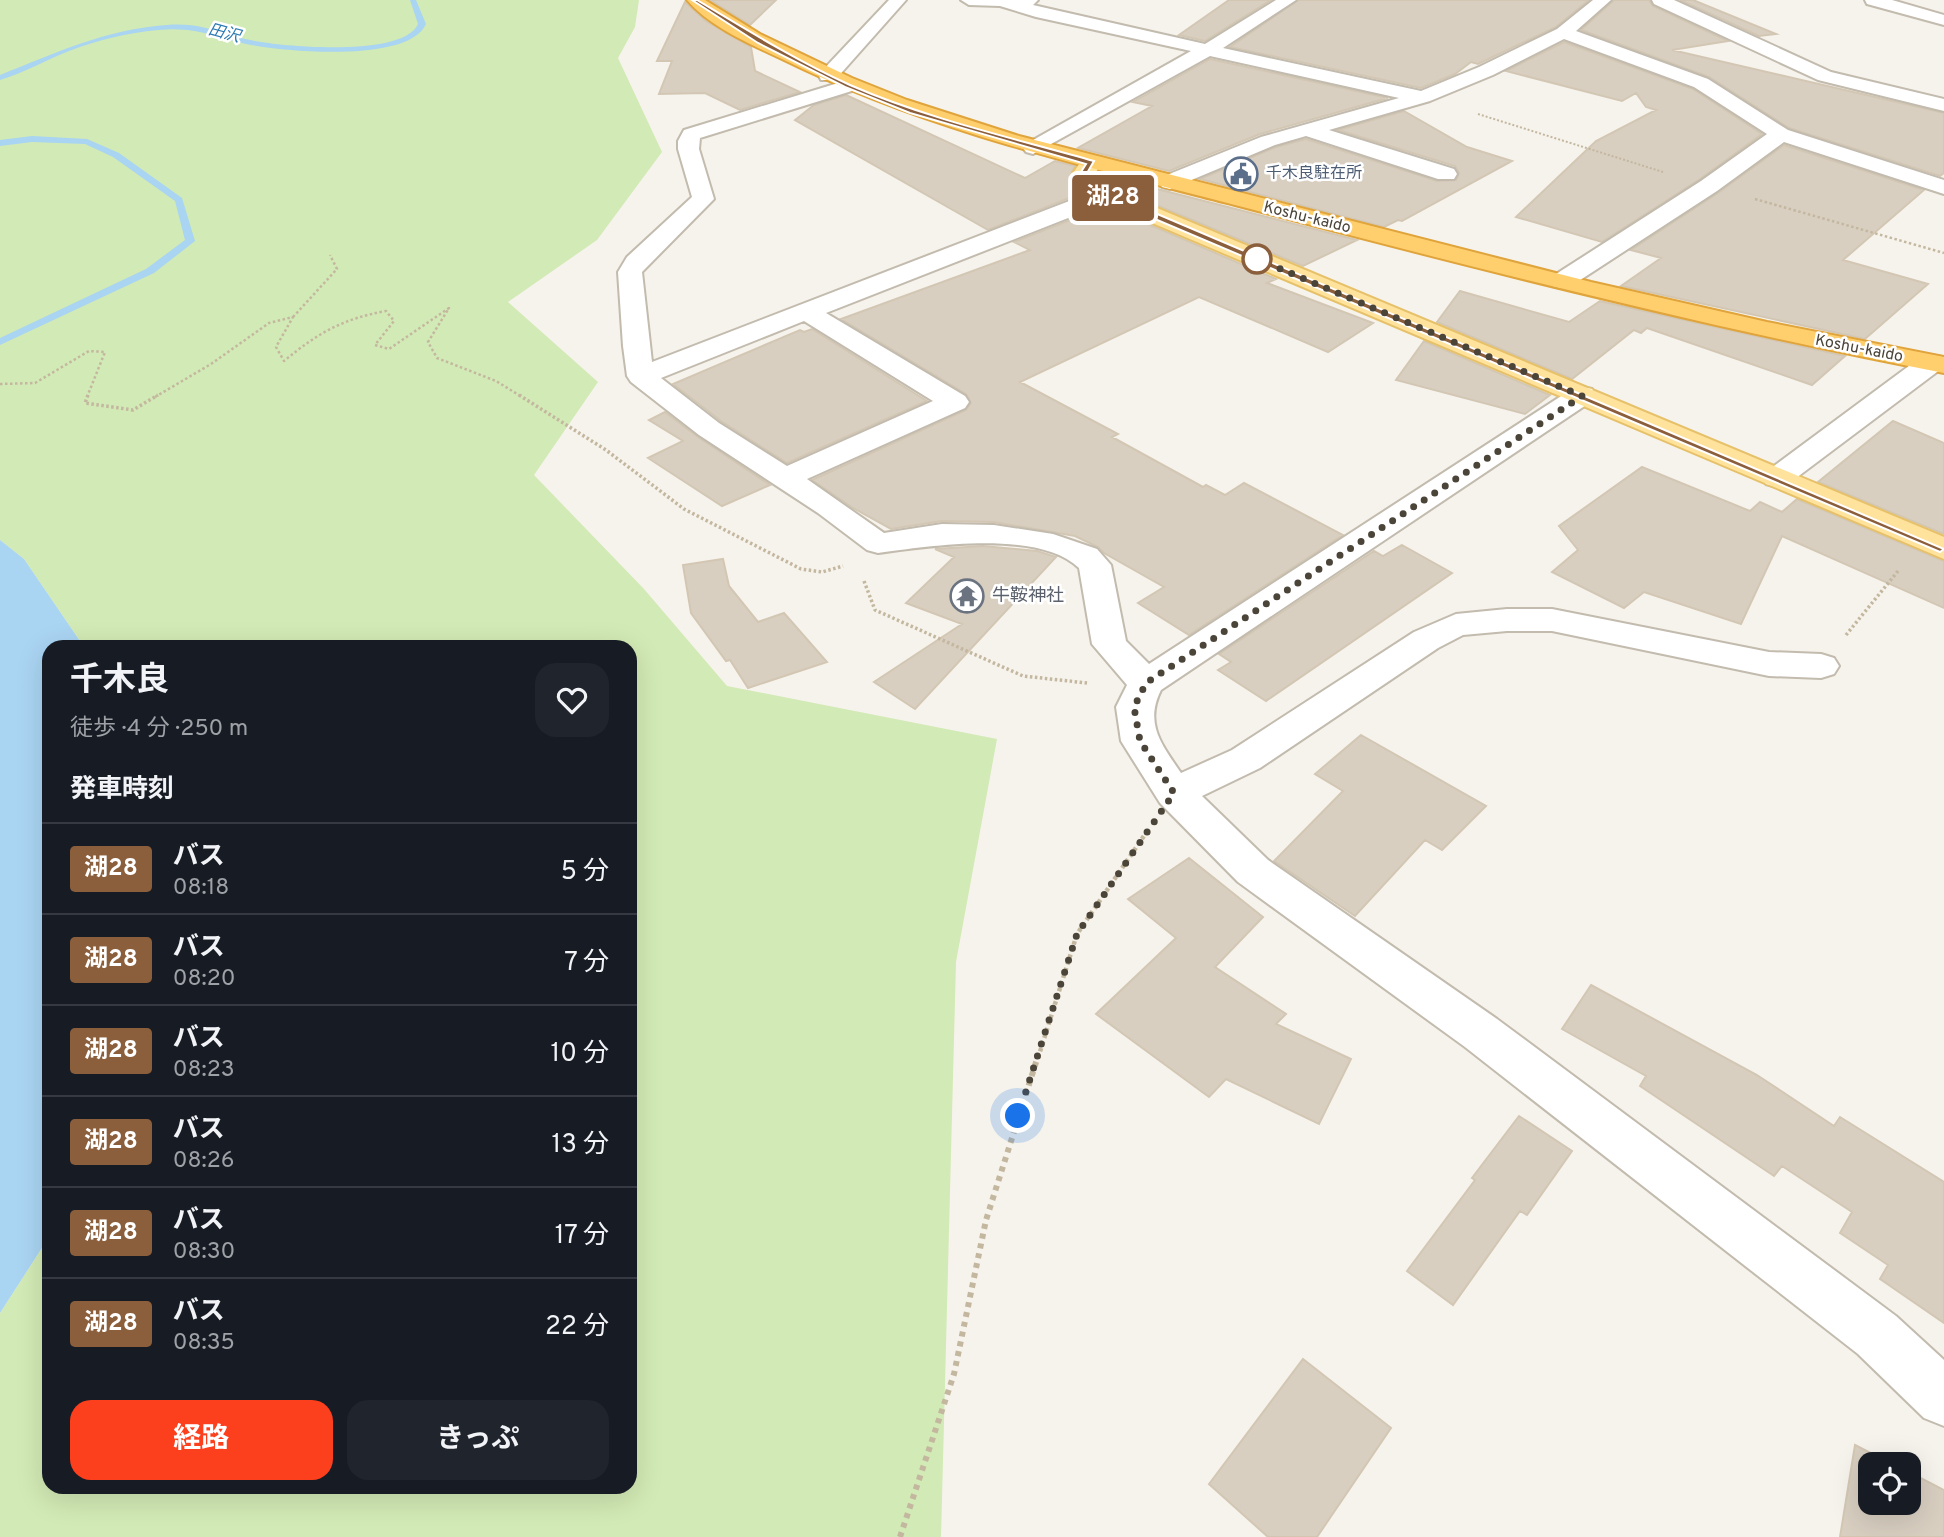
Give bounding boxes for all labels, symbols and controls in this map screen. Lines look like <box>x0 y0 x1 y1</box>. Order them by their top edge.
water label: 田沢 <box>206 20 244 48</box>
public building icon: 千木良駐在所 <box>1222 155 1260 193</box>
place label: 千木良駐在所 <box>1266 164 1362 184</box>
line badge: 湖28 <box>1073 175 1153 221</box>
text: 湖28 <box>1086 183 1140 213</box>
street label: Koshu-kaido <box>1261 197 1353 239</box>
unlabelled marker <box>1242 244 1272 274</box>
street label: Koshu-kaido <box>1813 331 1905 367</box>
temple icon: 牛鞍神社 <box>948 577 986 615</box>
place label: 牛鞍神社 <box>992 585 1064 608</box>
text: 千木良 <box>70 661 169 703</box>
button: heart <box>535 663 609 737</box>
text: 徒歩 · 4 分 · 250 m <box>70 715 248 744</box>
text: 発車時刻 <box>70 774 174 807</box>
text: バス <box>173 841 225 874</box>
text: 湖28 <box>84 854 138 884</box>
text: 5 分 <box>561 856 609 889</box>
text: 08:18 <box>173 874 229 903</box>
text: バス <box>173 932 225 965</box>
text: 湖28 <box>84 945 138 975</box>
text: 7 分 <box>564 947 609 980</box>
text: 08:20 <box>173 965 236 994</box>
text: バス <box>173 1023 225 1056</box>
text: 湖28 <box>84 1036 138 1066</box>
text: 10 分 <box>550 1038 609 1071</box>
text: 08:23 <box>173 1056 235 1085</box>
your location <box>1000 1098 1035 1133</box>
text: バス <box>173 1114 225 1147</box>
text: 湖28 <box>84 1127 138 1157</box>
text: 13 分 <box>552 1129 609 1162</box>
text: 08:26 <box>173 1147 235 1176</box>
text: バス <box>173 1205 225 1238</box>
text: 湖28 <box>84 1218 138 1248</box>
text: 17 分 <box>555 1220 609 1253</box>
text: 08:30 <box>173 1238 235 1267</box>
text: バス <box>173 1296 225 1329</box>
text: 湖28 <box>84 1309 138 1339</box>
text: 22 分 <box>545 1311 609 1344</box>
text: 08:35 <box>173 1329 235 1358</box>
button: 経路 <box>70 1400 333 1480</box>
button: きっぷ <box>347 1400 609 1480</box>
map controls <box>1858 1452 1921 1515</box>
button: locate <box>1858 1452 1921 1515</box>

